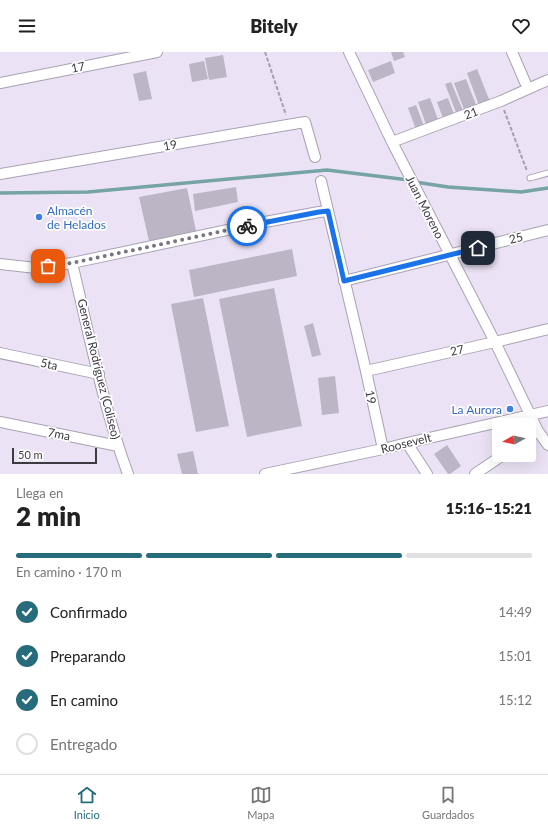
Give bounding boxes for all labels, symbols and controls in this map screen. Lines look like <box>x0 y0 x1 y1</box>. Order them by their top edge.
icon: menu <box>16 15 38 37</box>
text: Bitely <box>250 15 298 37</box>
icon: heart <box>510 15 532 37</box>
street label: 17 <box>70 58 86 76</box>
street label: 21 <box>462 103 480 122</box>
street label: 19 <box>162 136 178 154</box>
street label: Juan Moreno <box>403 173 447 241</box>
place label: Almacén de Helados <box>47 203 106 232</box>
courier <box>227 206 267 246</box>
marker: Almacén de Helados <box>34 212 44 222</box>
icon: bike <box>236 215 258 237</box>
street label: 25 <box>507 229 525 247</box>
pin <box>461 231 495 265</box>
icon: home <box>467 237 489 259</box>
pin <box>31 249 65 283</box>
icon: bag <box>37 255 59 277</box>
street label: General Rodríguez (Coliseo) <box>74 297 124 441</box>
street label: 27 <box>449 341 466 359</box>
street label: 5ta <box>39 355 59 373</box>
street label: 19 <box>362 389 380 405</box>
place label: La Aurora <box>451 402 502 417</box>
marker: La Aurora <box>505 404 515 414</box>
north arrow <box>492 418 536 462</box>
map controls <box>492 418 536 462</box>
street label: 7ma <box>46 424 72 444</box>
street label: Roosevelt <box>379 429 434 457</box>
scale bar <box>12 446 97 465</box>
text: 50 m <box>18 448 43 461</box>
text: Llega en <box>16 485 63 501</box>
text: 15:16–15:21 <box>446 499 532 517</box>
text: 2 min <box>16 500 81 532</box>
text: En camino · 170 m <box>16 564 122 580</box>
icon: check <box>16 601 38 623</box>
text: Confirmado <box>50 603 127 621</box>
text: 14:49 <box>499 604 532 620</box>
icon: check <box>16 645 38 667</box>
text: Preparando <box>50 647 126 665</box>
text: 15:01 <box>499 648 532 664</box>
icon: check <box>16 689 38 711</box>
text: En camino <box>50 691 118 709</box>
text: 15:12 <box>499 692 532 708</box>
text: Entregado <box>50 735 117 753</box>
tab: Inicio <box>74 784 100 821</box>
tab: Mapa <box>247 784 274 821</box>
tab: Guardados <box>422 784 474 821</box>

